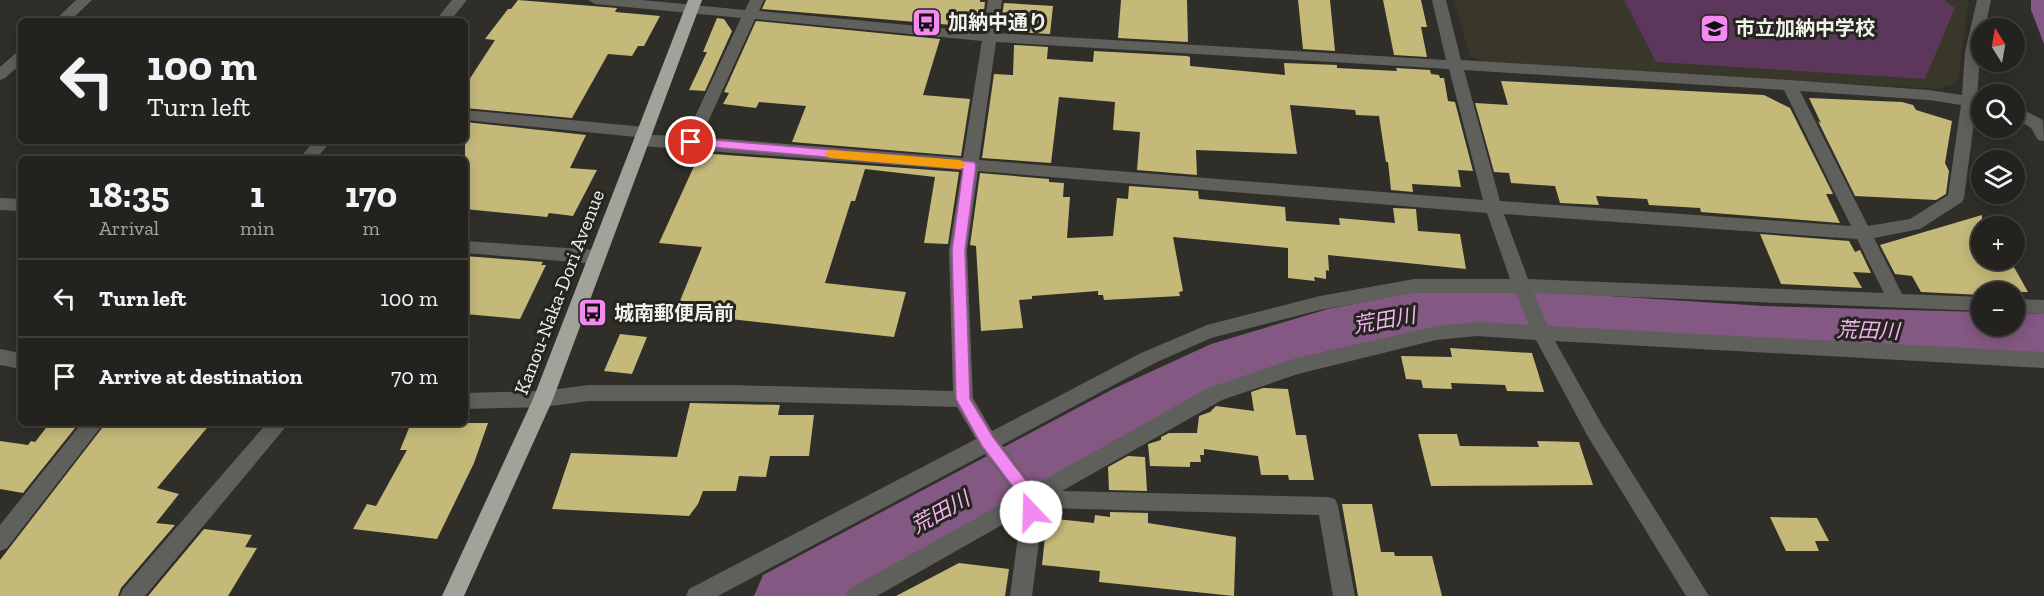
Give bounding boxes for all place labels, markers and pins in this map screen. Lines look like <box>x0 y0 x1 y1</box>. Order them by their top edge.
bus stop icon: 加納中通り <box>911 6 943 38</box>
place label: 加納中通り <box>948 10 1048 34</box>
school or university icon: 市立加納中学校 <box>1698 12 1730 44</box>
place label: 市立加納中学校 <box>1735 16 1875 40</box>
pin <box>665 116 716 167</box>
bus stop icon: 城南郵便局前 <box>577 297 609 329</box>
place label: 城南郵便局前 <box>614 301 734 325</box>

